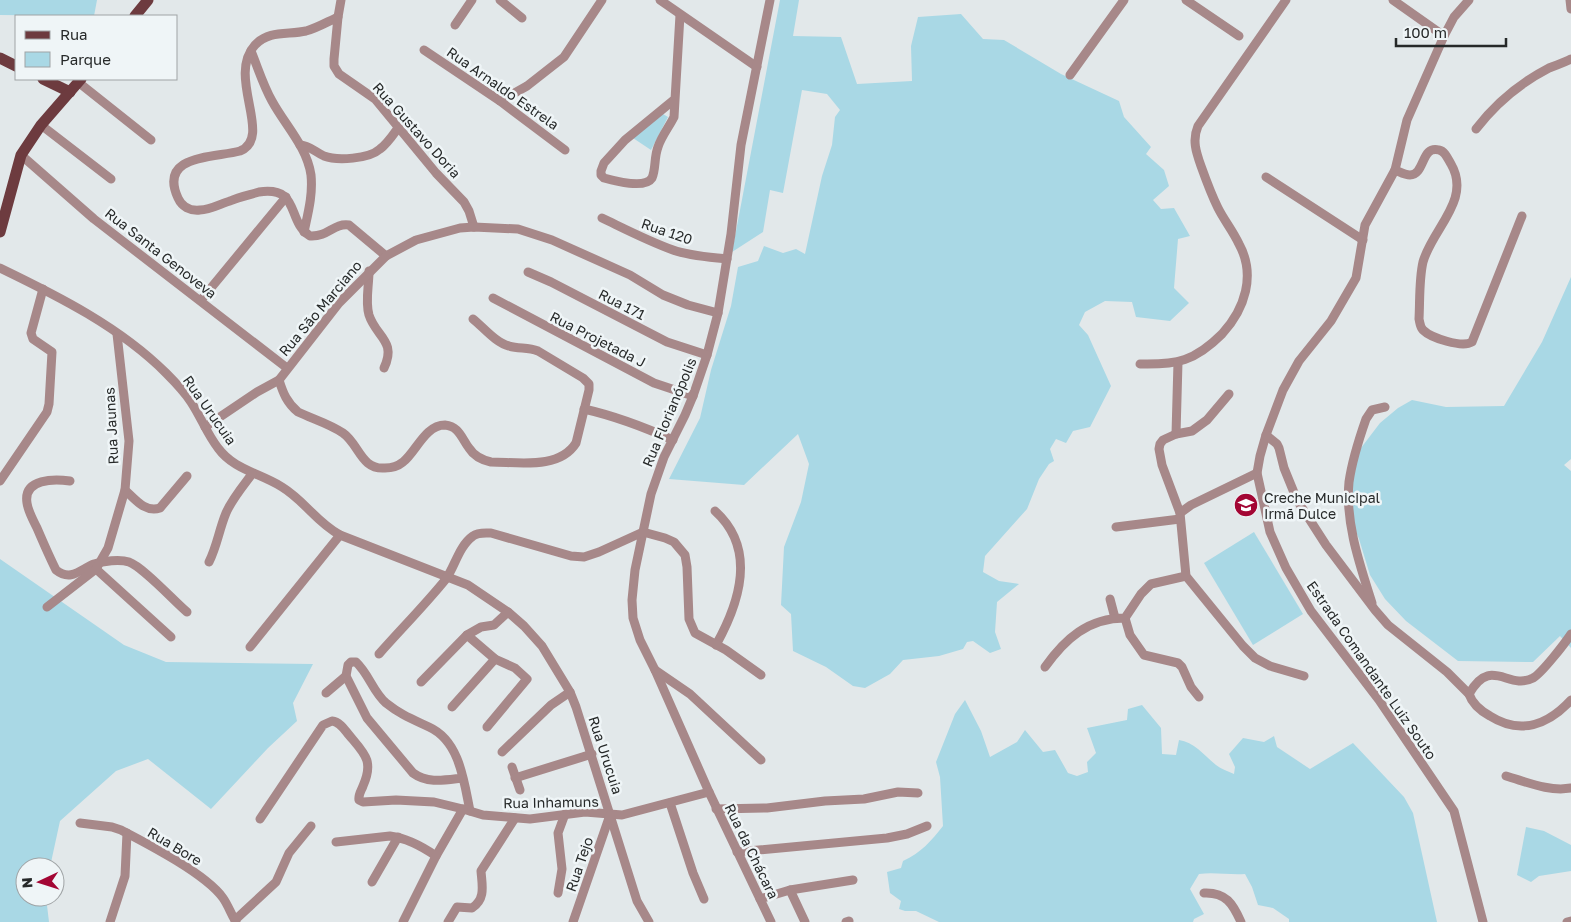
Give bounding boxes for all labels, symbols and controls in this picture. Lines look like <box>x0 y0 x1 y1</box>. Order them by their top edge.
legend <box>15 15 178 80</box>
scale bar <box>1396 15 1506 47</box>
text: 100 m <box>1404 23 1447 41</box>
text: Rua <box>60 25 87 43</box>
street label: Rua Arnaldo Estrela <box>444 43 562 133</box>
text: Parque <box>60 50 111 68</box>
street label: Rua Gustavo Doria <box>370 79 464 181</box>
street label: Rua Santa Genoveva <box>102 204 220 302</box>
street label: Rua 120 <box>639 214 695 248</box>
street label: Rua São Marciano <box>275 257 365 359</box>
street label: Rua 171 <box>596 285 648 323</box>
street label: Rua Projetada J <box>547 308 649 370</box>
street label: Rua Florianópolis <box>638 355 700 469</box>
street label: Rua Urucuia <box>180 372 240 448</box>
street label: Rua Jaunas <box>100 387 122 465</box>
place label: Creche Municipal Irmã Dulce <box>1264 489 1380 522</box>
school or university icon: Creche Municipal Irmã Dulce <box>1233 492 1259 518</box>
street label: Estrada Comandante Luiz Souto <box>1304 577 1440 763</box>
street label: Rua Urucuia <box>585 714 627 796</box>
street label: Rua Inhamuns <box>503 793 599 811</box>
street label: Rua da Chácara <box>722 801 782 901</box>
street label: Rua Bore <box>145 823 205 869</box>
street label: Rua Tejo <box>562 834 596 894</box>
north arrow <box>15 857 65 907</box>
text: N <box>18 877 35 889</box>

